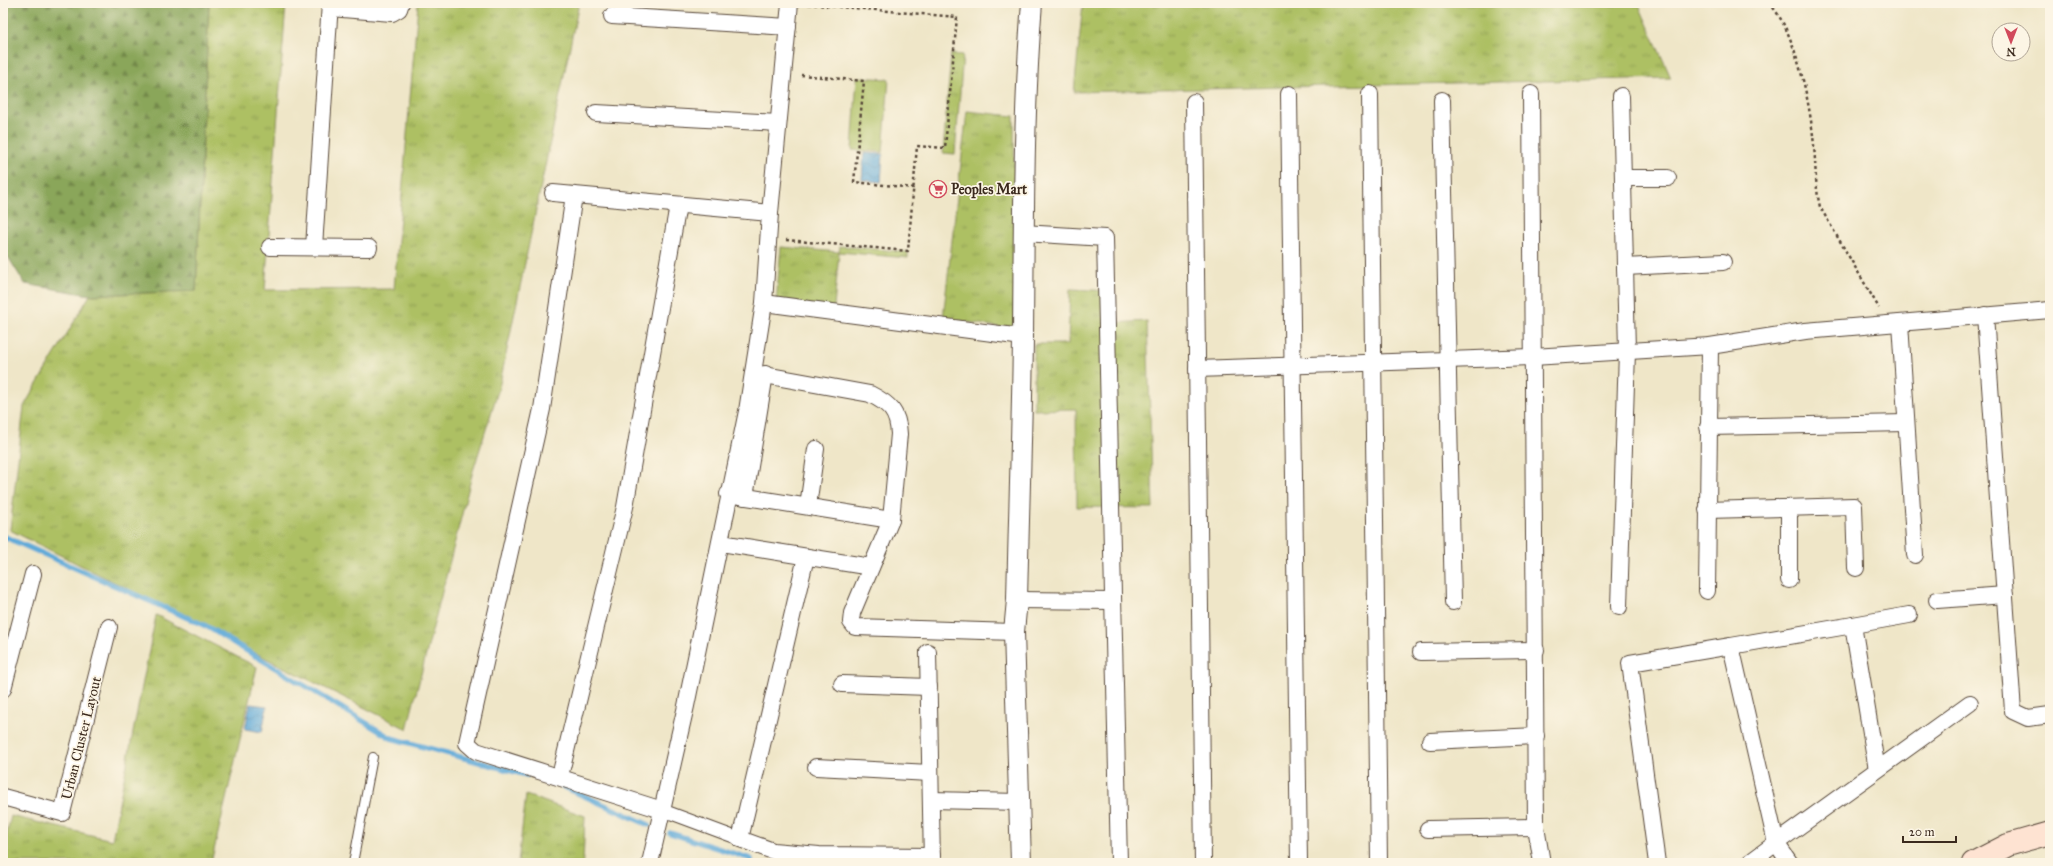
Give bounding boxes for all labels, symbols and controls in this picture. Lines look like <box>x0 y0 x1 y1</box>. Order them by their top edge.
north arrow <box>1991 22 2031 62</box>
text: N <box>2006 45 2016 58</box>
supermarket icon: Peoples Mart <box>928 179 948 199</box>
place label: Peoples Mart <box>951 181 1027 199</box>
street label: Urban Cluster Layout <box>58 675 105 801</box>
scale bar <box>1903 818 1956 844</box>
text: 20 m <box>1909 825 1935 839</box>

